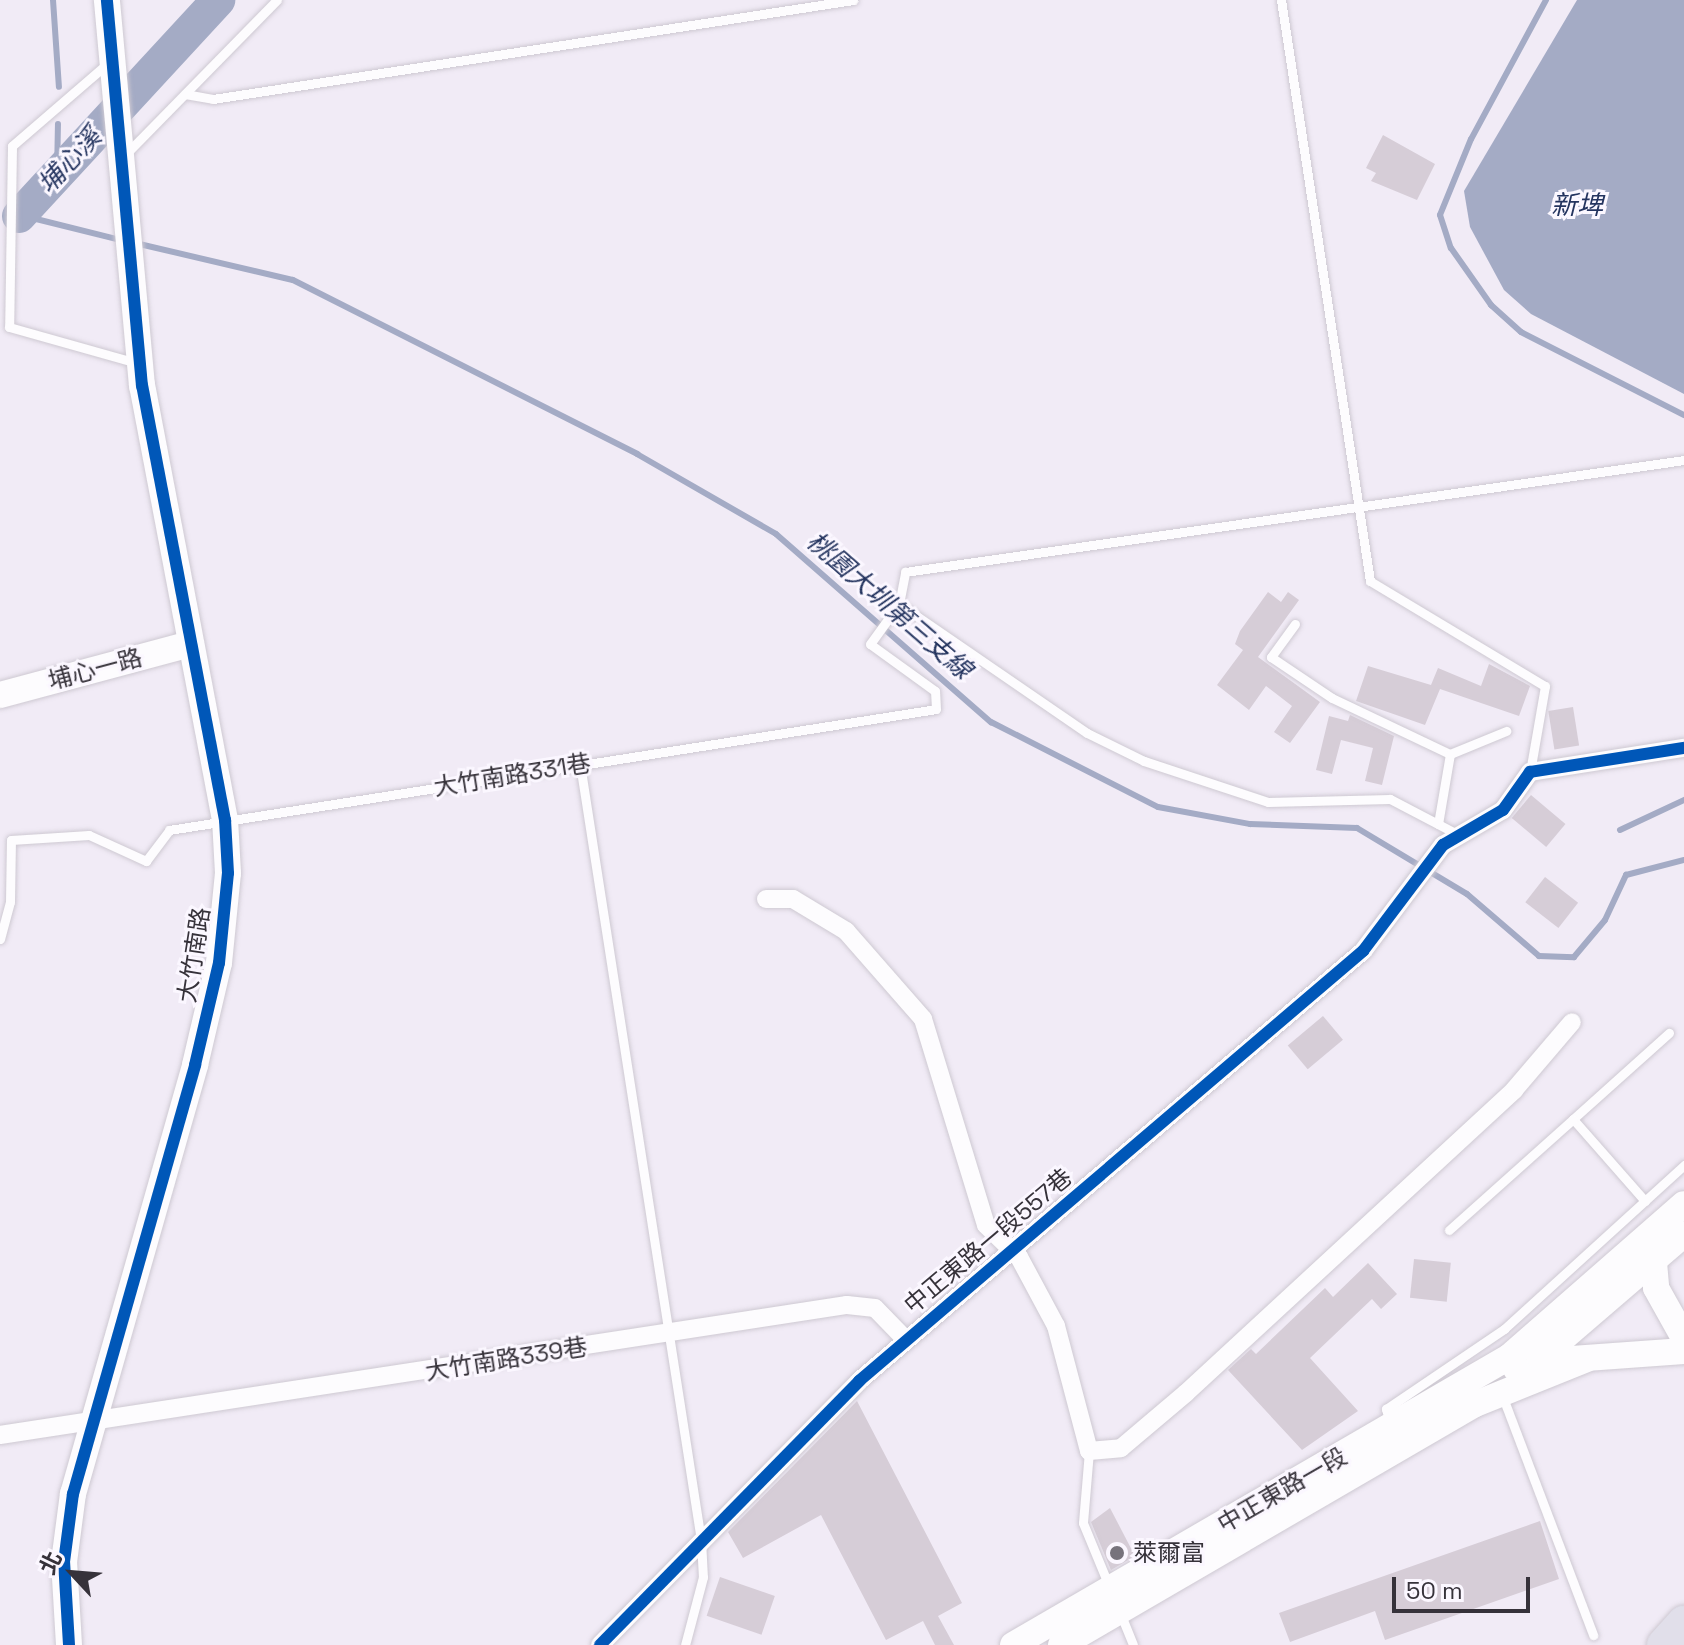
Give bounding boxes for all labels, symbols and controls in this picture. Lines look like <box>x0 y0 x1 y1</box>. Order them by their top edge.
water label: 埔心溪 <box>32 122 108 200</box>
water label: 新埤 <box>1551 190 1603 222</box>
water label: 桃園大圳第三支線 <box>800 526 978 686</box>
street label: 埔心一路 <box>45 643 145 695</box>
street label: 大竹南路331巷 <box>431 748 593 802</box>
street label: 大竹南路 <box>172 905 216 1005</box>
street label: 中正東路一段557巷 <box>898 1162 1078 1320</box>
street label: 大竹南路339巷 <box>423 1332 589 1386</box>
street label: 中正東路一段 <box>1212 1442 1352 1538</box>
north arrow <box>32 1533 112 1613</box>
place label: 萊爾富 <box>1133 1539 1205 1567</box>
marker: 萊爾富 <box>1108 1544 1126 1562</box>
text: 北 <box>33 1546 68 1579</box>
scale bar <box>1396 1561 1534 1611</box>
text: 50 m <box>1406 1575 1463 1606</box>

